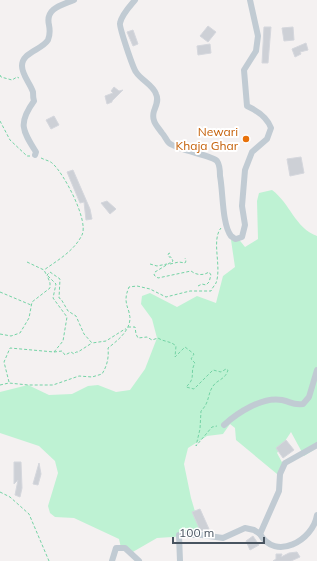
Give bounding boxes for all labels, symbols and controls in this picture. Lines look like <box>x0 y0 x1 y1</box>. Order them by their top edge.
place label: Newari Khaja Ghar <box>176 124 239 153</box>
marker: Newari Khaja Ghar <box>241 134 251 144</box>
scale bar <box>173 519 264 545</box>
text: 100 m <box>179 525 214 540</box>

